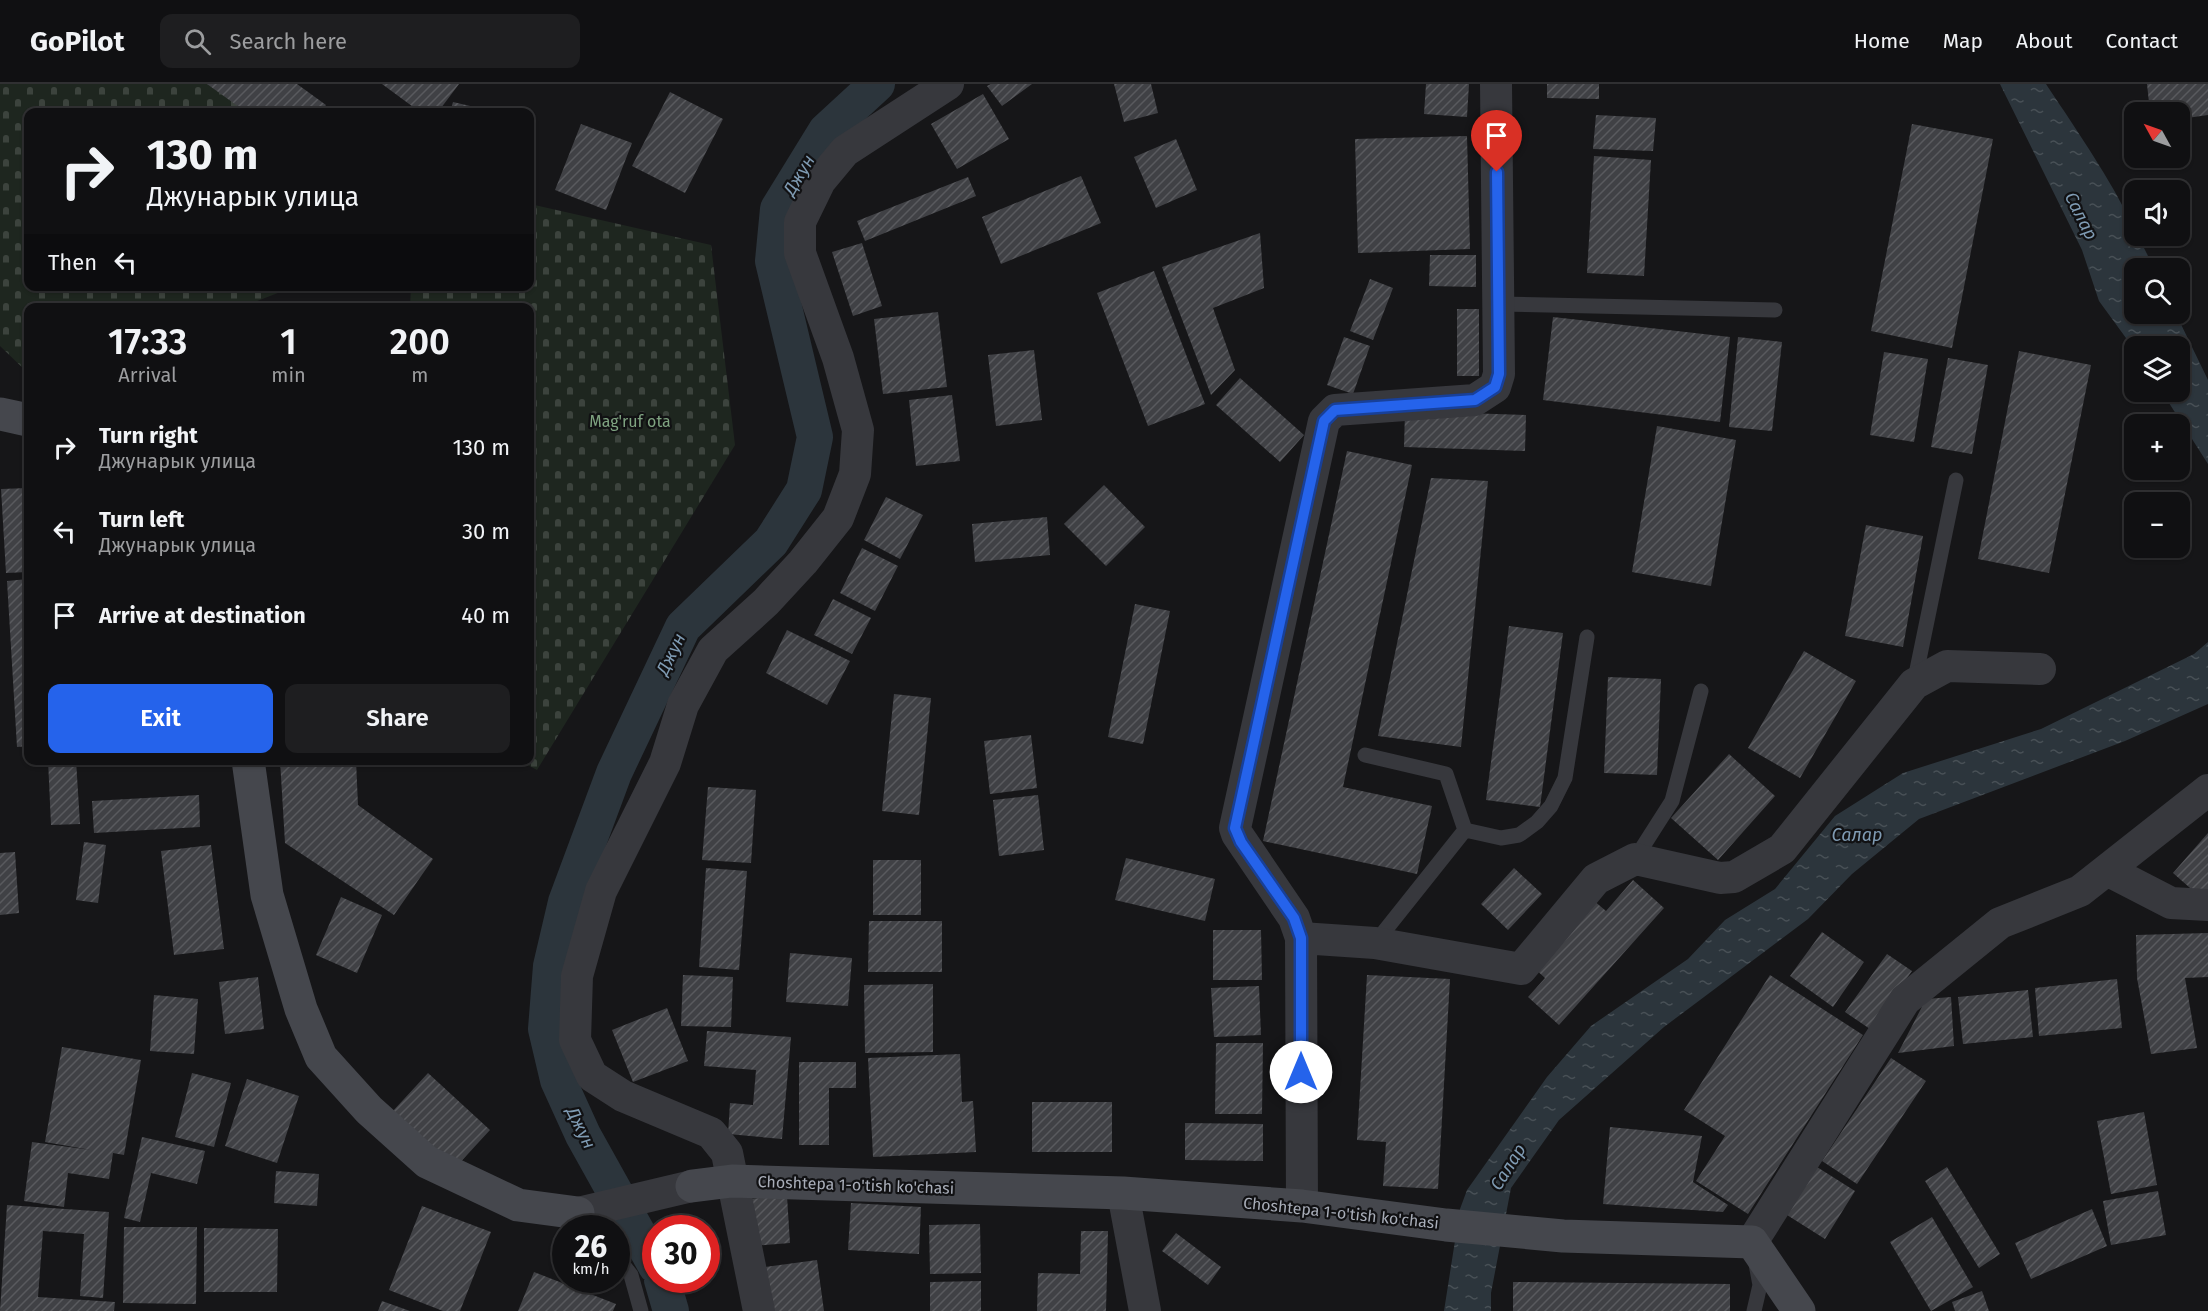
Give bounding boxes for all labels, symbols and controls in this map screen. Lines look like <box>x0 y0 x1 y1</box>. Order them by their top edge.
search box <box>160 14 580 68</box>
text: GoPilot <box>30 25 124 58</box>
icon: search <box>181 25 214 58</box>
text: Search here <box>229 28 347 55</box>
text: Home <box>1854 28 1910 54</box>
text: Map <box>1943 28 1983 54</box>
text: About <box>2016 28 2073 54</box>
text: Contact <box>2106 28 2178 54</box>
north arrow <box>2124 102 2190 168</box>
map controls <box>2124 102 2190 558</box>
pin <box>1471 110 1522 172</box>
icon: arrive <box>1480 119 1513 152</box>
text: 130 m <box>147 130 258 180</box>
icon: right <box>48 132 126 210</box>
water label: Джун <box>777 151 820 201</box>
button: sound <box>2124 180 2190 246</box>
text: Джунарык улица <box>147 181 359 213</box>
water label: Салар <box>2060 188 2102 244</box>
icon: left <box>109 246 142 279</box>
text: Then <box>48 249 97 276</box>
button: search <box>2124 258 2190 324</box>
text: 17:33 <box>108 320 187 364</box>
text: 1 <box>280 320 297 364</box>
text: 200 <box>390 320 450 364</box>
button: layers <box>2124 336 2190 402</box>
text: Arrival <box>118 363 177 387</box>
text: min <box>271 363 306 387</box>
text: m <box>411 363 428 387</box>
park label: Mag'ruf ota <box>589 412 671 431</box>
button: + <box>2124 414 2190 480</box>
text: Turn right <box>99 422 198 449</box>
icon: right <box>48 431 81 464</box>
text: 130 m <box>453 434 510 461</box>
text: Джунарык улица <box>99 449 256 473</box>
button: − <box>2124 492 2190 558</box>
text: Turn left <box>99 506 184 533</box>
icon: left <box>48 515 81 548</box>
text: 30 m <box>462 518 510 545</box>
text: Джунарык улица <box>99 533 256 557</box>
icon: arrive <box>48 599 81 632</box>
text: Arrive at destination <box>99 602 306 629</box>
text: 40 m <box>461 602 510 629</box>
water label: Джун <box>651 630 690 680</box>
button: Exit <box>48 684 273 753</box>
button: Share <box>285 684 510 753</box>
water label: Салар <box>1832 824 1882 846</box>
position arrow <box>1269 1040 1333 1104</box>
water label: Джун <box>561 1102 600 1152</box>
water label: Салар <box>1485 1140 1531 1194</box>
street label: Choshtepa 1-o'tish ko'chasi <box>757 1172 955 1198</box>
street label: Choshtepa 1-o'tish ko'chasi <box>1242 1193 1440 1233</box>
speed limit sign: 30 <box>642 1215 720 1293</box>
text: 26 <box>575 1229 607 1265</box>
text: km/h <box>572 1260 610 1278</box>

